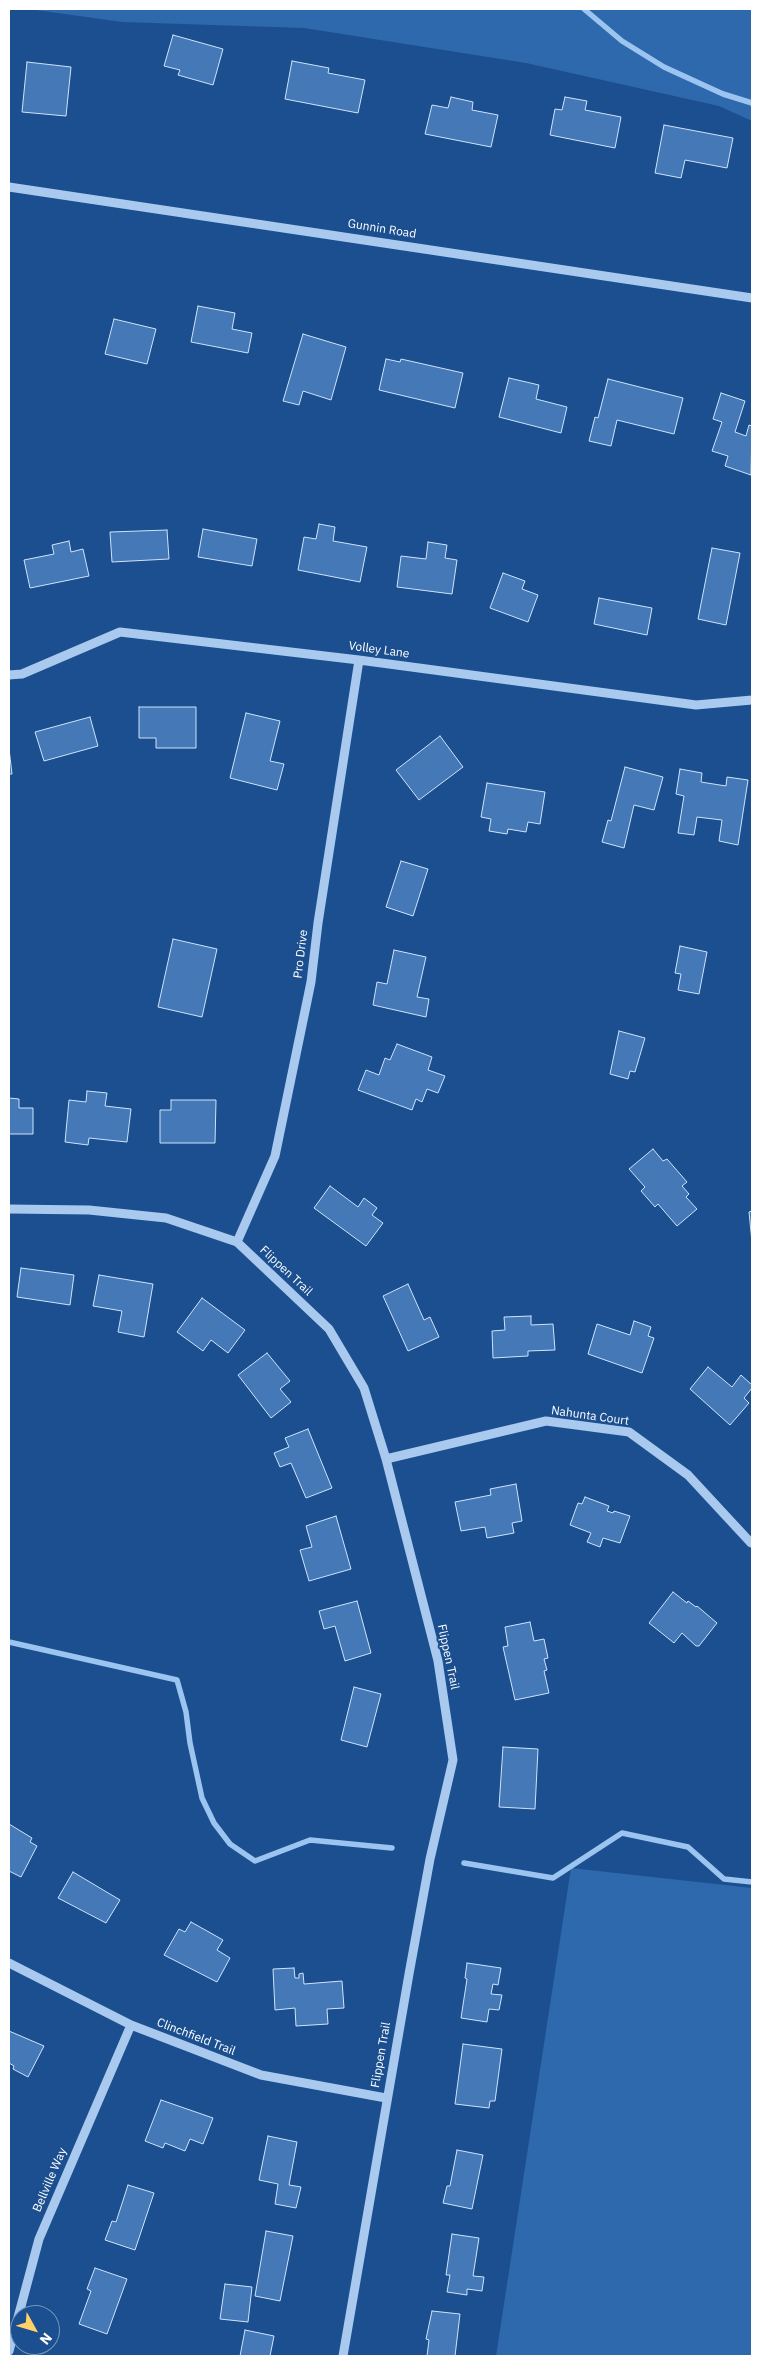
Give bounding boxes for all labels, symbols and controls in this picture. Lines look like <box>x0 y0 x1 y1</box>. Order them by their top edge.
street label: Gunnin Road <box>347 216 417 242</box>
street label: Volley Lane <box>348 639 410 661</box>
street label: Pro Drive <box>291 929 311 979</box>
street label: Flippen Trail <box>257 1243 315 1299</box>
street label: Nahunta Court <box>550 1403 630 1429</box>
street label: Flippen Trail <box>434 1623 462 1691</box>
street label: Clinchfield Trail <box>155 2015 237 2059</box>
street label: Flippen Trail <box>368 2021 394 2089</box>
street label: Bellville Way <box>30 2146 70 2214</box>
north arrow <box>10 2305 60 2355</box>
text: N <box>36 2329 56 2348</box>

